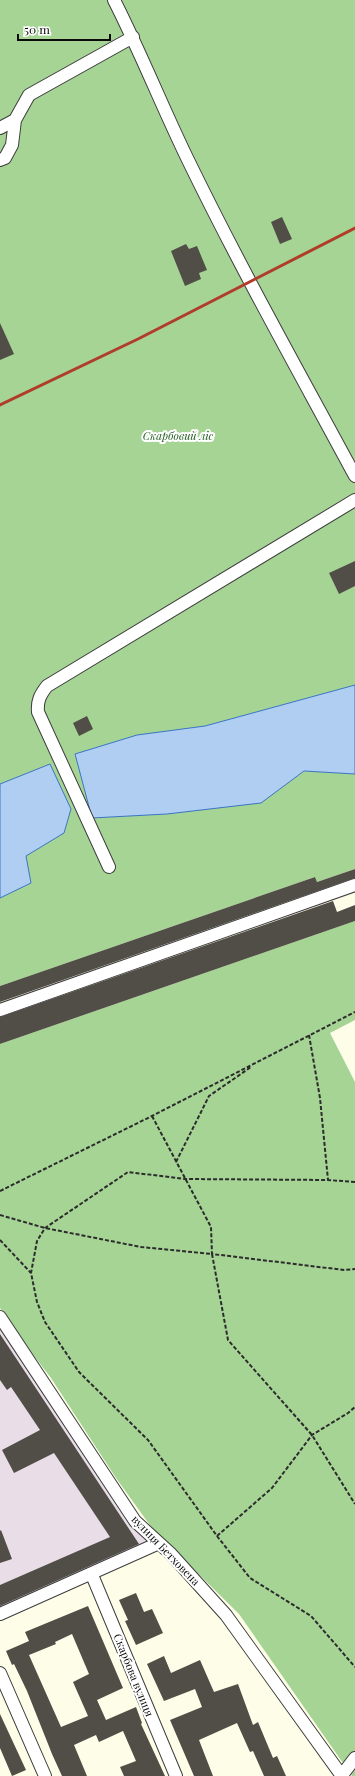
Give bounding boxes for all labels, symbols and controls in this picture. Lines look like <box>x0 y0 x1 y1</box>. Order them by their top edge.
scale bar <box>18 16 110 42</box>
text: 50 m <box>24 21 50 37</box>
park label: Скарбовий ліс <box>143 428 214 443</box>
street label: вулиця Бетховена <box>129 1512 204 1589</box>
street label: Скарбова вулиця <box>111 1631 158 1719</box>

